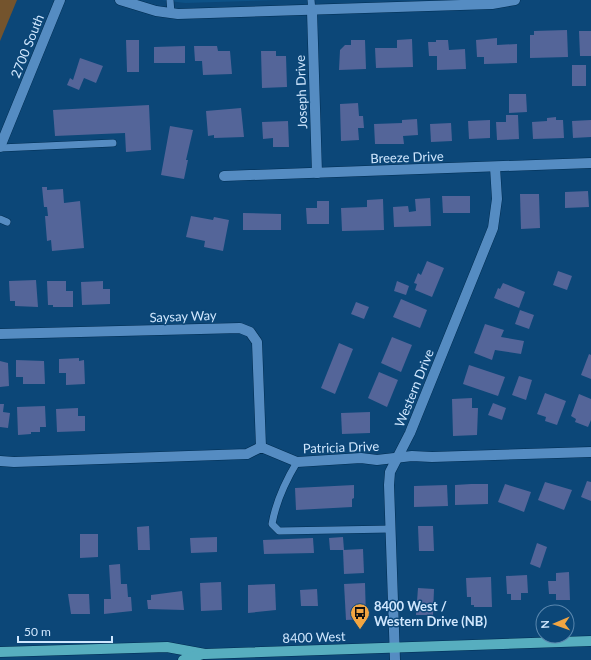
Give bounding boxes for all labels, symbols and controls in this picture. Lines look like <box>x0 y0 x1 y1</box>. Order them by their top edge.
street label: 2700 South <box>7 12 47 80</box>
street label: Joseph Drive <box>292 55 310 129</box>
street label: Breeze Drive <box>370 148 444 166</box>
street label: Saysay Way <box>149 307 217 325</box>
street label: Western Drive <box>391 346 437 429</box>
street label: Patricia Drive <box>302 438 380 456</box>
place label: 8400 West / Western Drive (NB) <box>374 598 487 629</box>
bus stop icon: 8400 West / Western Drive (NB) <box>349 602 371 630</box>
north arrow <box>535 604 575 644</box>
scale bar <box>18 618 112 644</box>
text: N <box>538 620 551 629</box>
text: 50 m <box>24 624 51 639</box>
street label: 8400 West <box>282 628 346 646</box>

